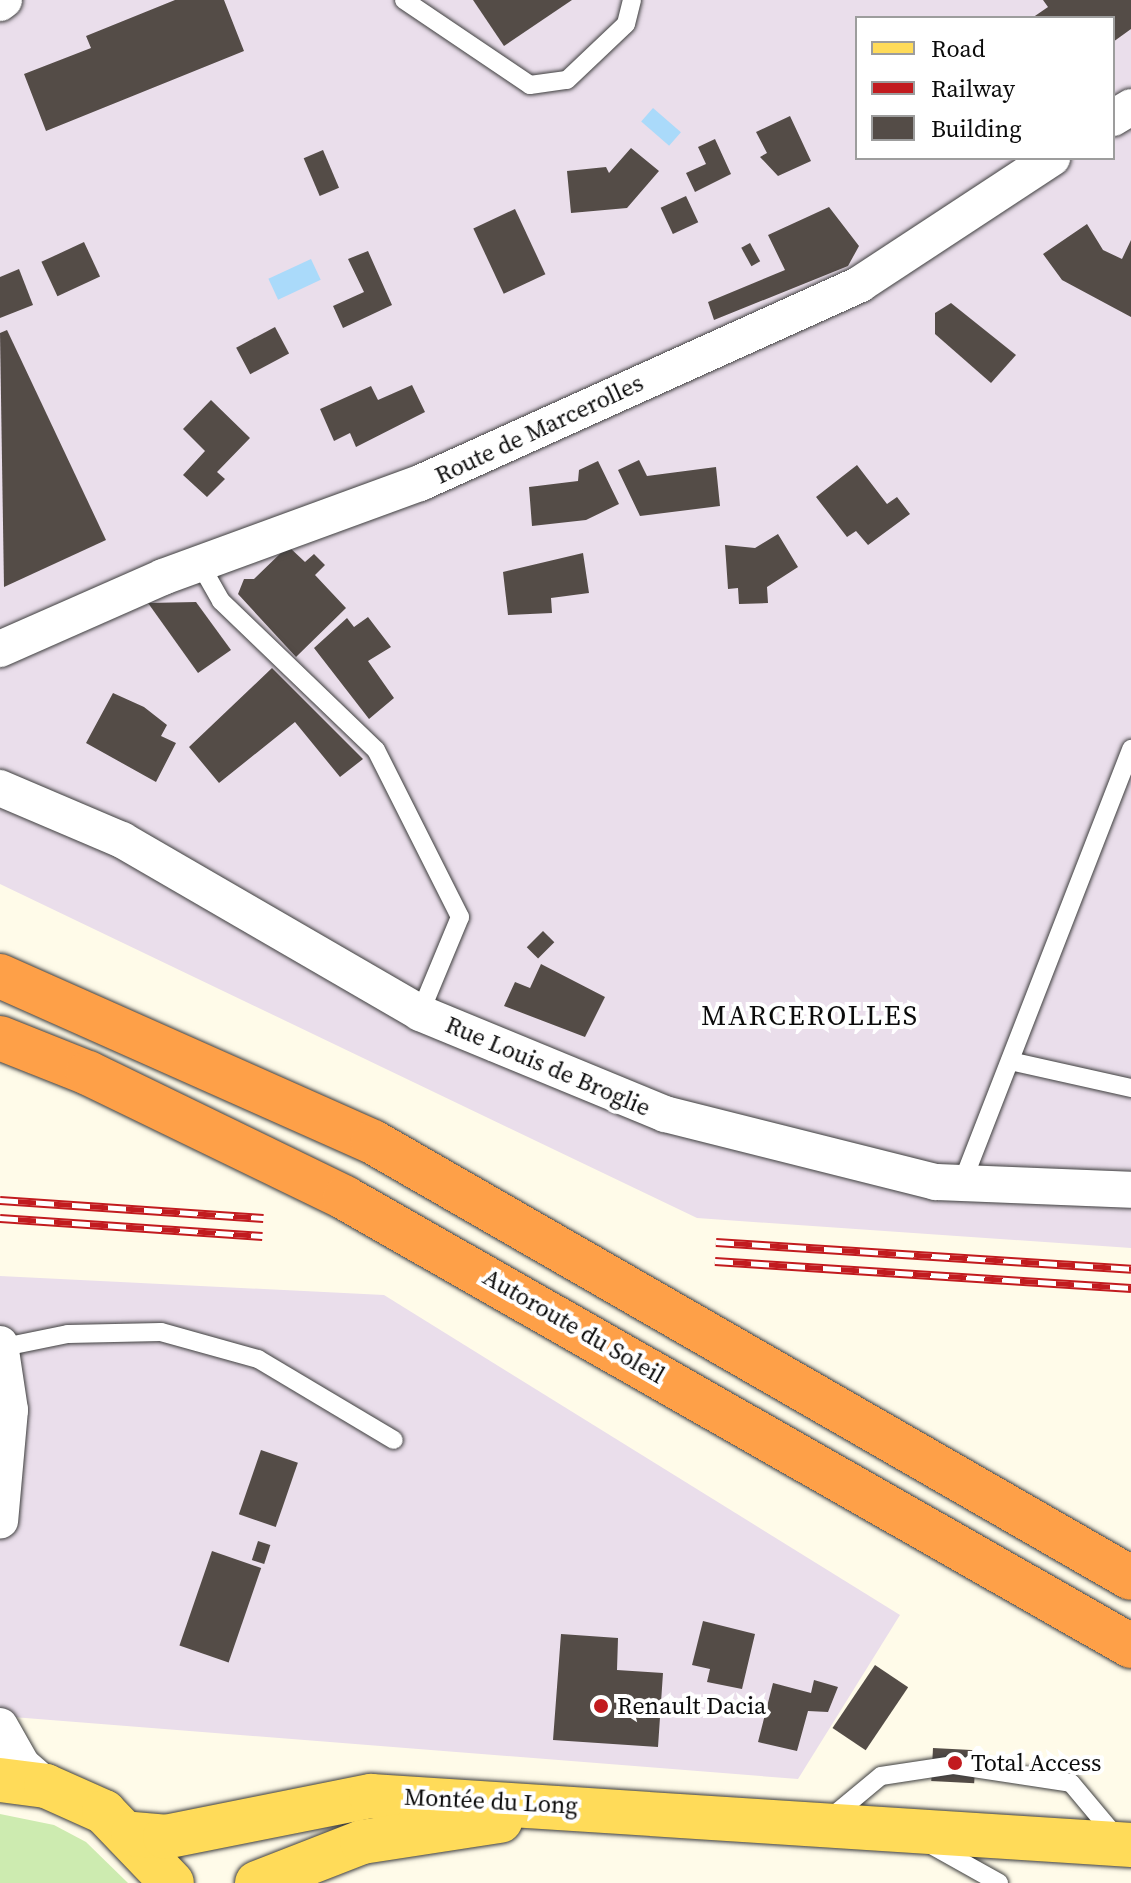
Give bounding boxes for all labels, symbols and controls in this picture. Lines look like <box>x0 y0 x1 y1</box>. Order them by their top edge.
legend <box>855 16 1115 160</box>
text: Road <box>931 32 985 65</box>
text: Railway <box>931 72 1015 105</box>
text: Building <box>931 112 1022 145</box>
street label: Route de Marcerolles <box>430 368 648 490</box>
district label: MARCEROLLES <box>701 998 919 1032</box>
street label: Rue Louis de Broglie <box>441 1010 655 1122</box>
street label: Autoroute du Soleil <box>478 1262 670 1390</box>
place label: Renault Dacia <box>617 1692 766 1720</box>
marker: Renault Dacia <box>592 1697 610 1715</box>
place label: Total Access <box>971 1749 1101 1777</box>
marker: Total Access <box>946 1754 964 1772</box>
street label: Montée du Long <box>403 1782 579 1820</box>

